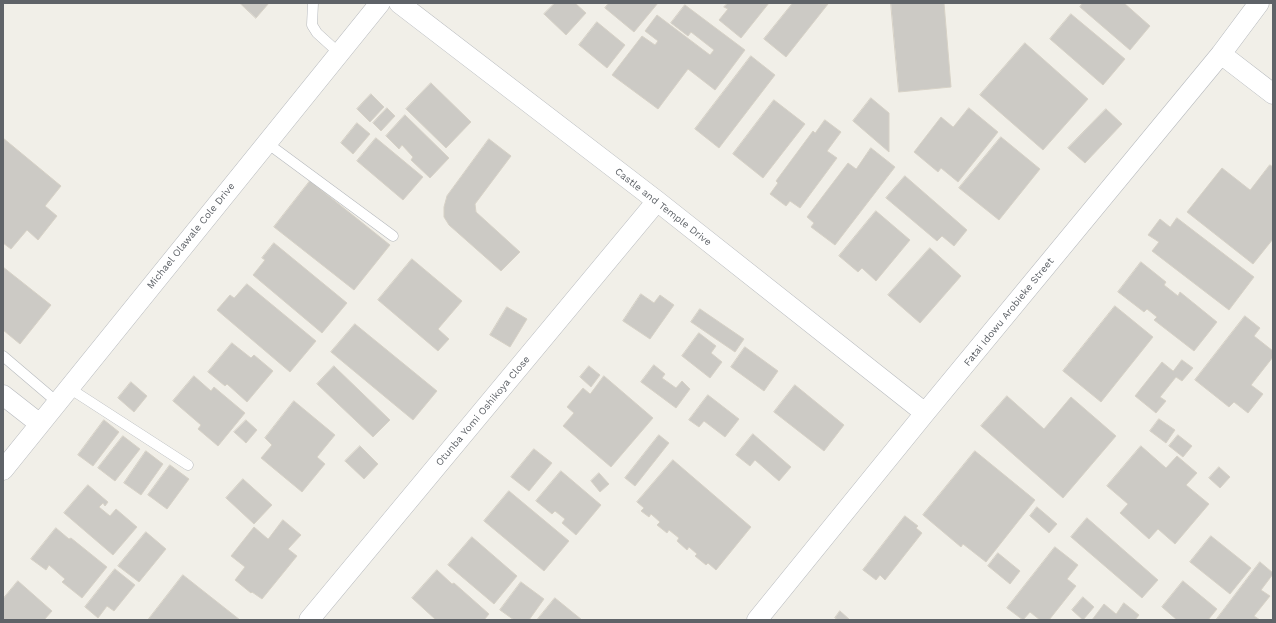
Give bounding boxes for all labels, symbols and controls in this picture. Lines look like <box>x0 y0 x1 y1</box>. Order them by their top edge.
street label: Castle and Temple Drive <box>612 166 714 248</box>
street label: Michael Olawale Cole Drive <box>144 181 238 291</box>
street label: Fatai Idowu Arobieke Street <box>962 255 1056 369</box>
street label: Otunba Yomi Oshikoya Close <box>433 354 533 468</box>

